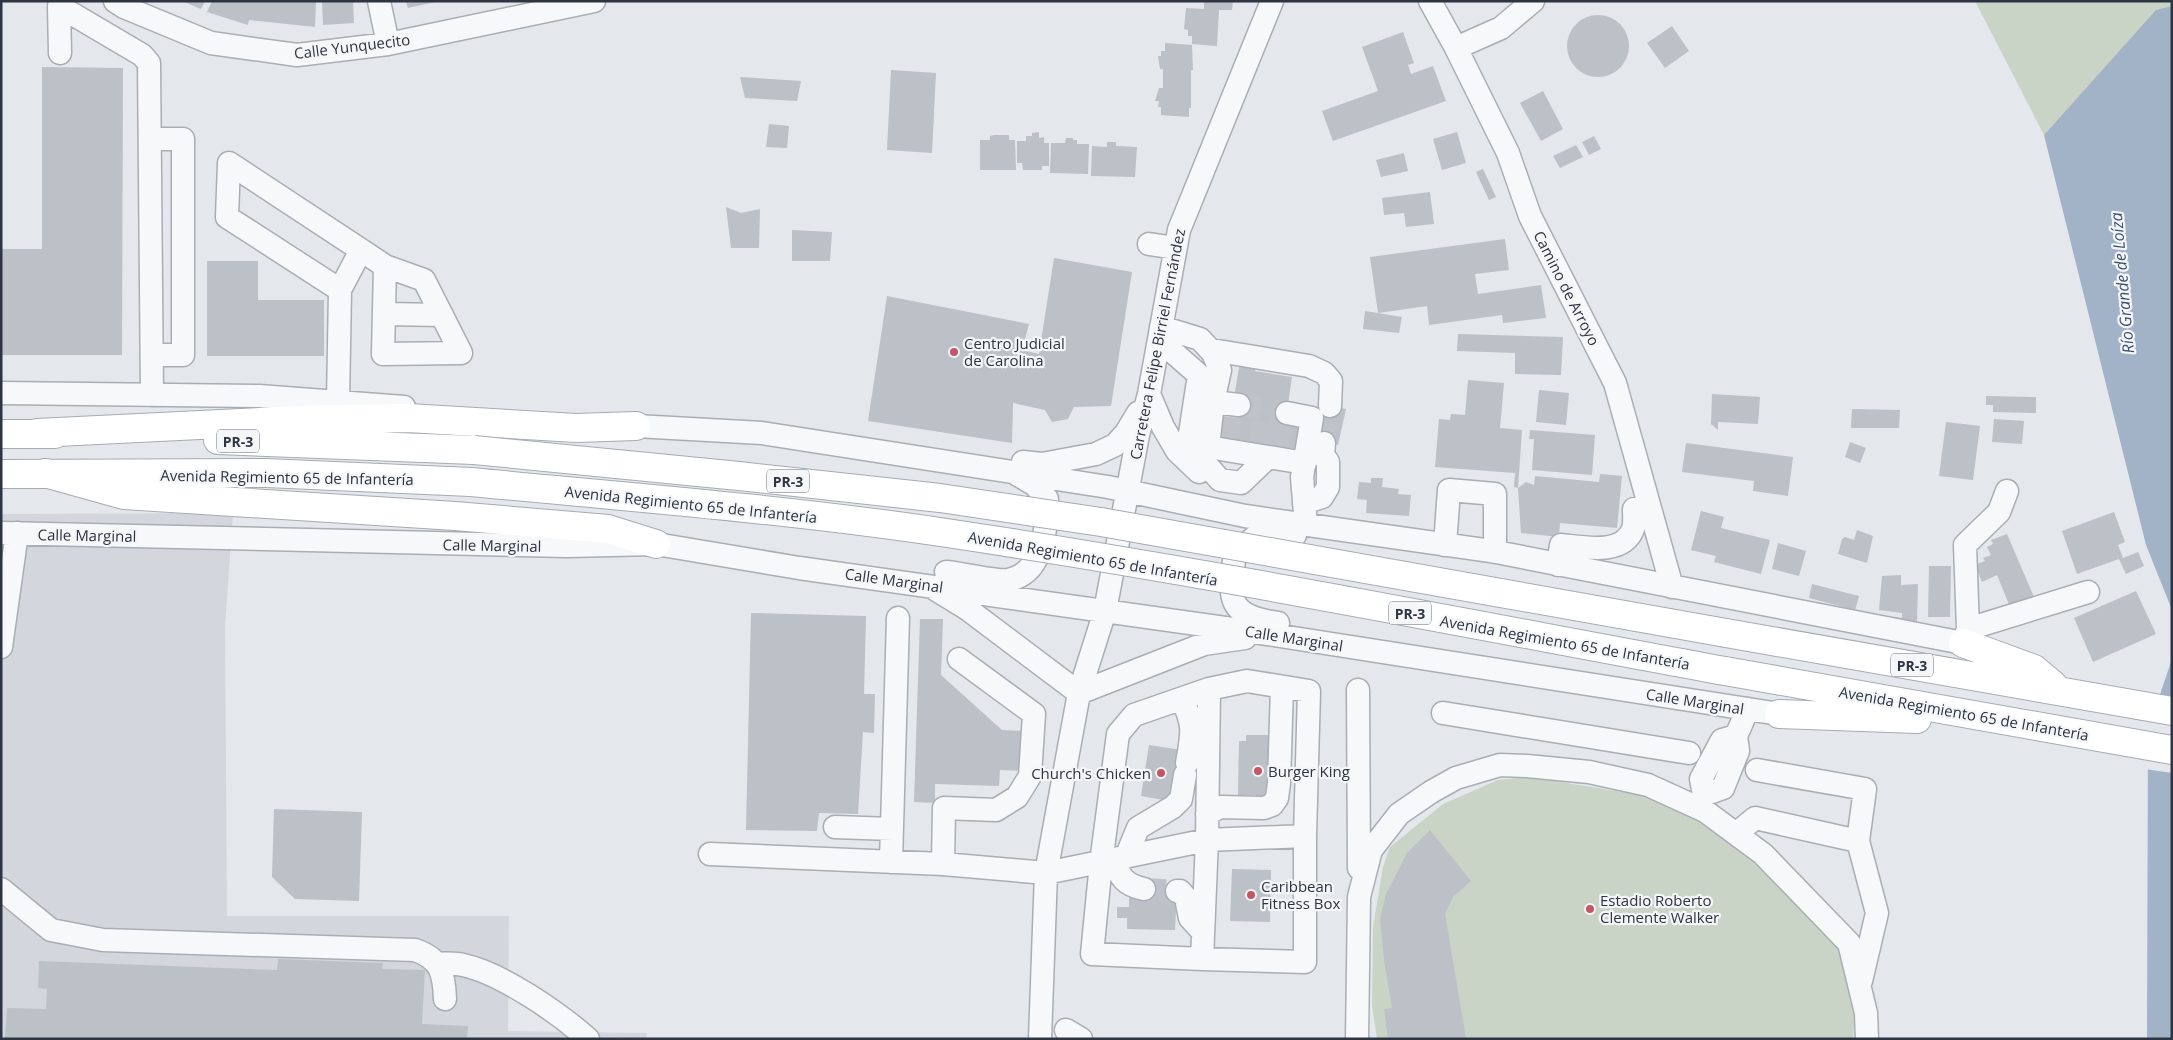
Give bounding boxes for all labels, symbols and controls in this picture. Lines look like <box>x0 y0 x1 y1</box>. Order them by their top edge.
street label: Calle Yunquecito <box>293 29 411 63</box>
water label: Río Grande de Loíza <box>2105 212 2139 354</box>
street label: Carretera Felipe Birriel Fernández <box>1125 227 1189 461</box>
street label: Camino de Arroyo <box>1529 227 1605 349</box>
place label: Centro Judicial de Carolina <box>964 333 1065 370</box>
marker: Centro Judicial de Carolina <box>948 346 960 358</box>
road number: PR-3 <box>217 430 259 452</box>
street label: Avenida Regimiento 65 de Infantería <box>160 465 414 489</box>
road number: PR-3 <box>767 470 809 492</box>
street label: Avenida Regimiento 65 de Infantería <box>564 481 818 527</box>
street label: Calle Marginal <box>37 524 137 546</box>
street label: Avenida Regimiento 65 de Infantería <box>966 526 1220 590</box>
street label: Calle Marginal <box>442 534 542 556</box>
street label: Calle Marginal <box>844 563 944 597</box>
road number: PR-3 <box>1389 602 1431 624</box>
street label: Avenida Regimiento 65 de Infantería <box>1438 610 1692 674</box>
street label: Calle Marginal <box>1244 620 1344 656</box>
road number: PR-3 <box>1891 654 1933 676</box>
street label: Avenida Regimiento 65 de Infantería <box>1837 681 2091 745</box>
street label: Calle Marginal <box>1645 683 1745 719</box>
place label: Burger King <box>1268 761 1350 781</box>
place label: Church's Chicken <box>1031 763 1151 783</box>
marker: Burger King <box>1252 765 1264 777</box>
marker: Church's Chicken <box>1155 767 1167 779</box>
place label: Caribbean Fitness Box <box>1261 876 1340 913</box>
marker: Caribbean Fitness Box <box>1245 889 1257 901</box>
place label: Estadio Roberto Clemente Walker <box>1600 890 1719 927</box>
marker: Estadio Roberto Clemente Walker <box>1584 903 1596 915</box>

